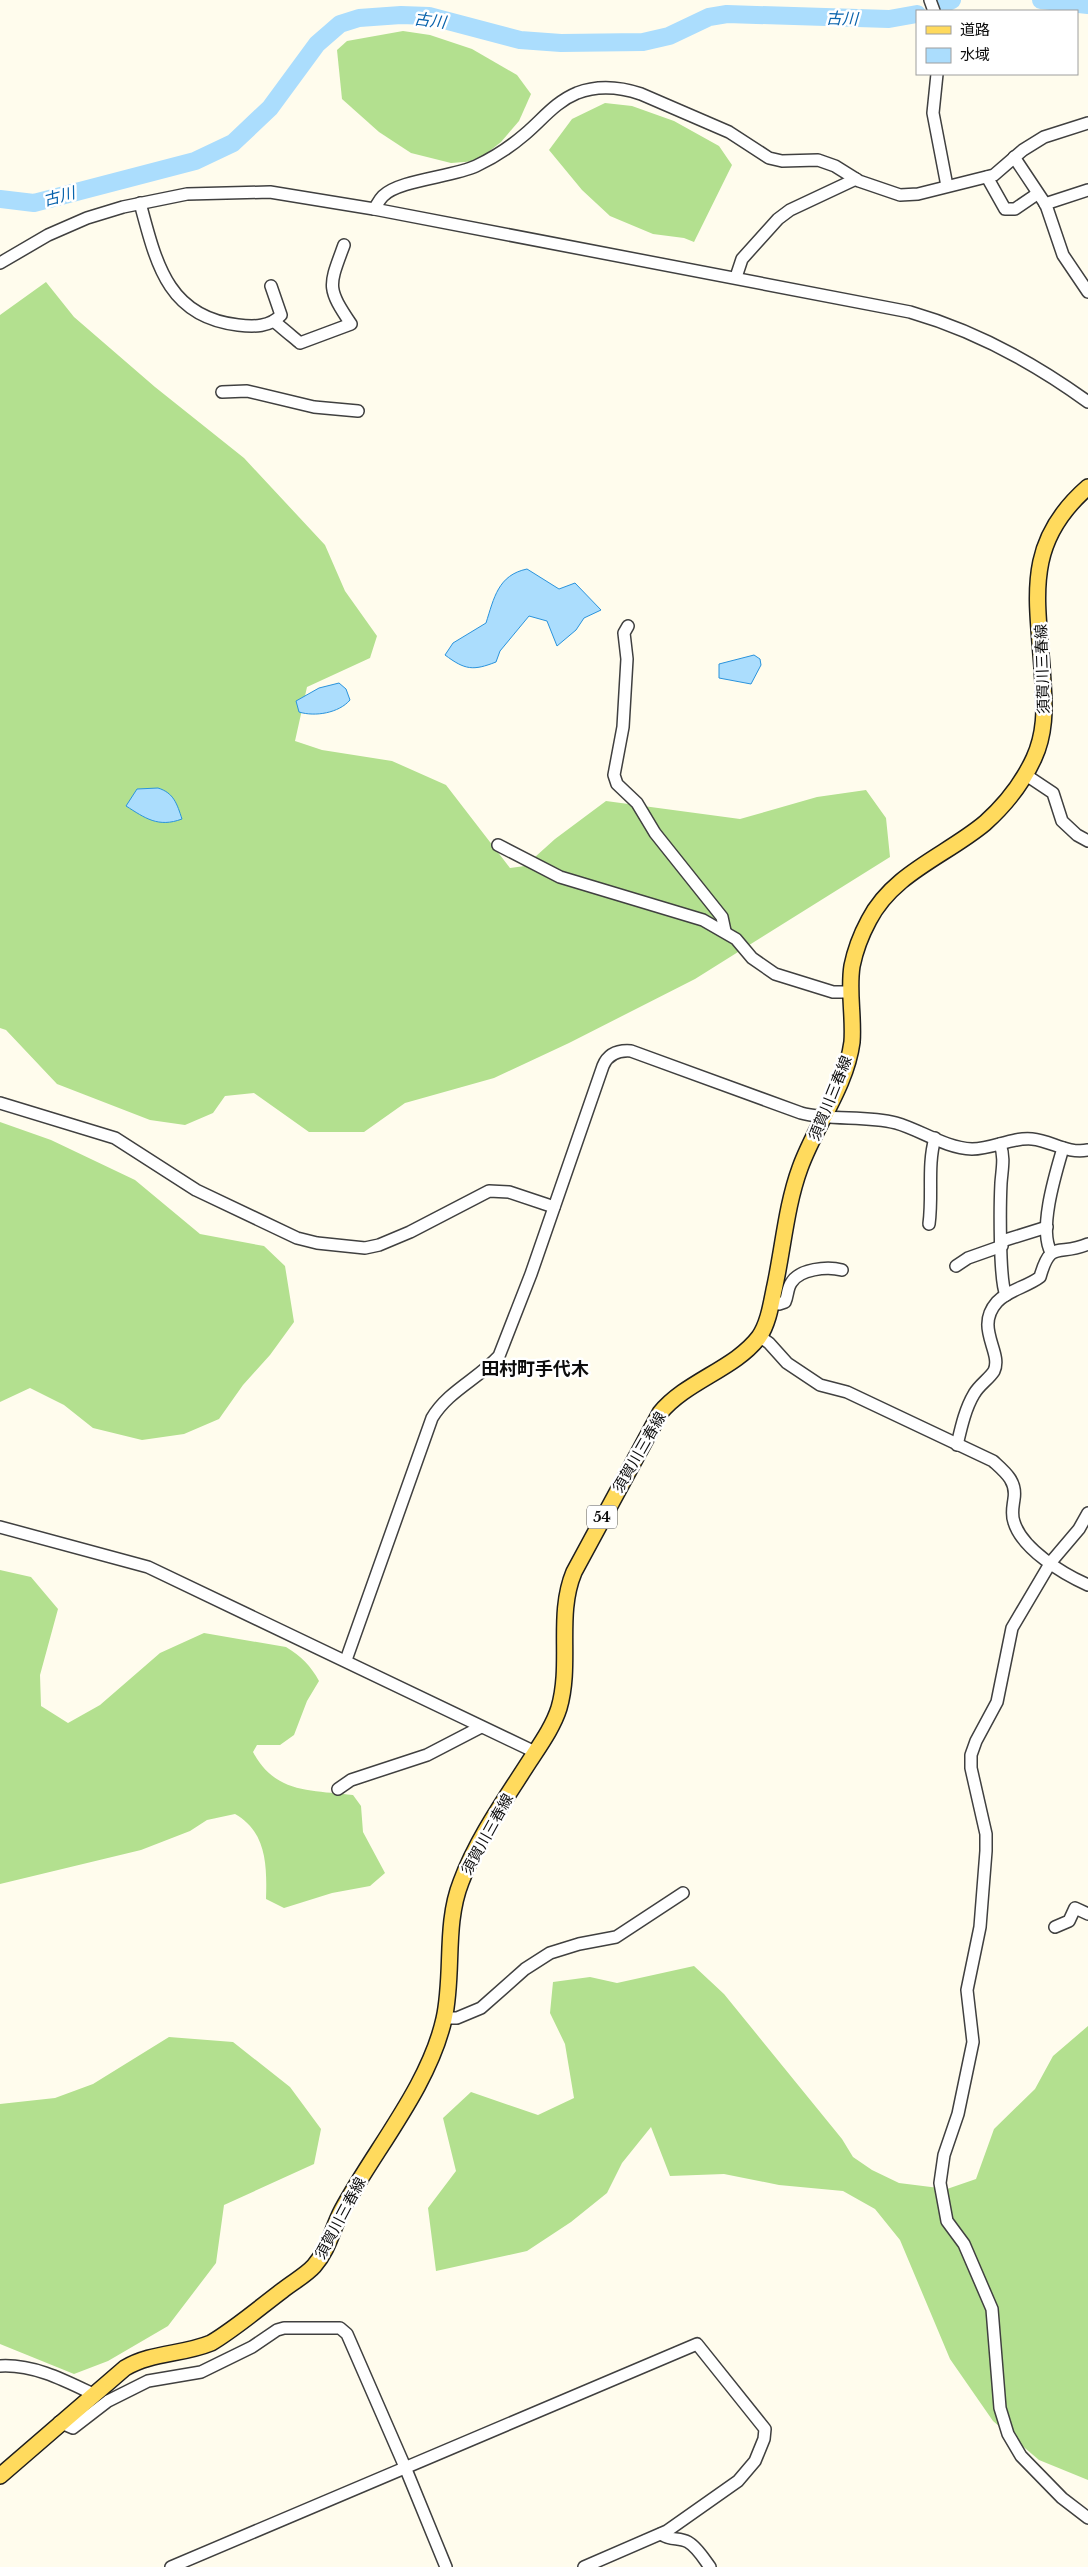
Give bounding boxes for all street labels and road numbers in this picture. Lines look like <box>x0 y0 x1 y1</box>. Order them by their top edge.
street label: 須賀川三春線 <box>1031 624 1053 714</box>
street label: 須賀川三春線 <box>804 1053 856 1143</box>
street label: 須賀川三春線 <box>608 1408 670 1496</box>
road number: 54 <box>587 1505 617 1528</box>
street label: 須賀川三春線 <box>457 1790 517 1878</box>
street label: 須賀川三春線 <box>310 2174 370 2262</box>

